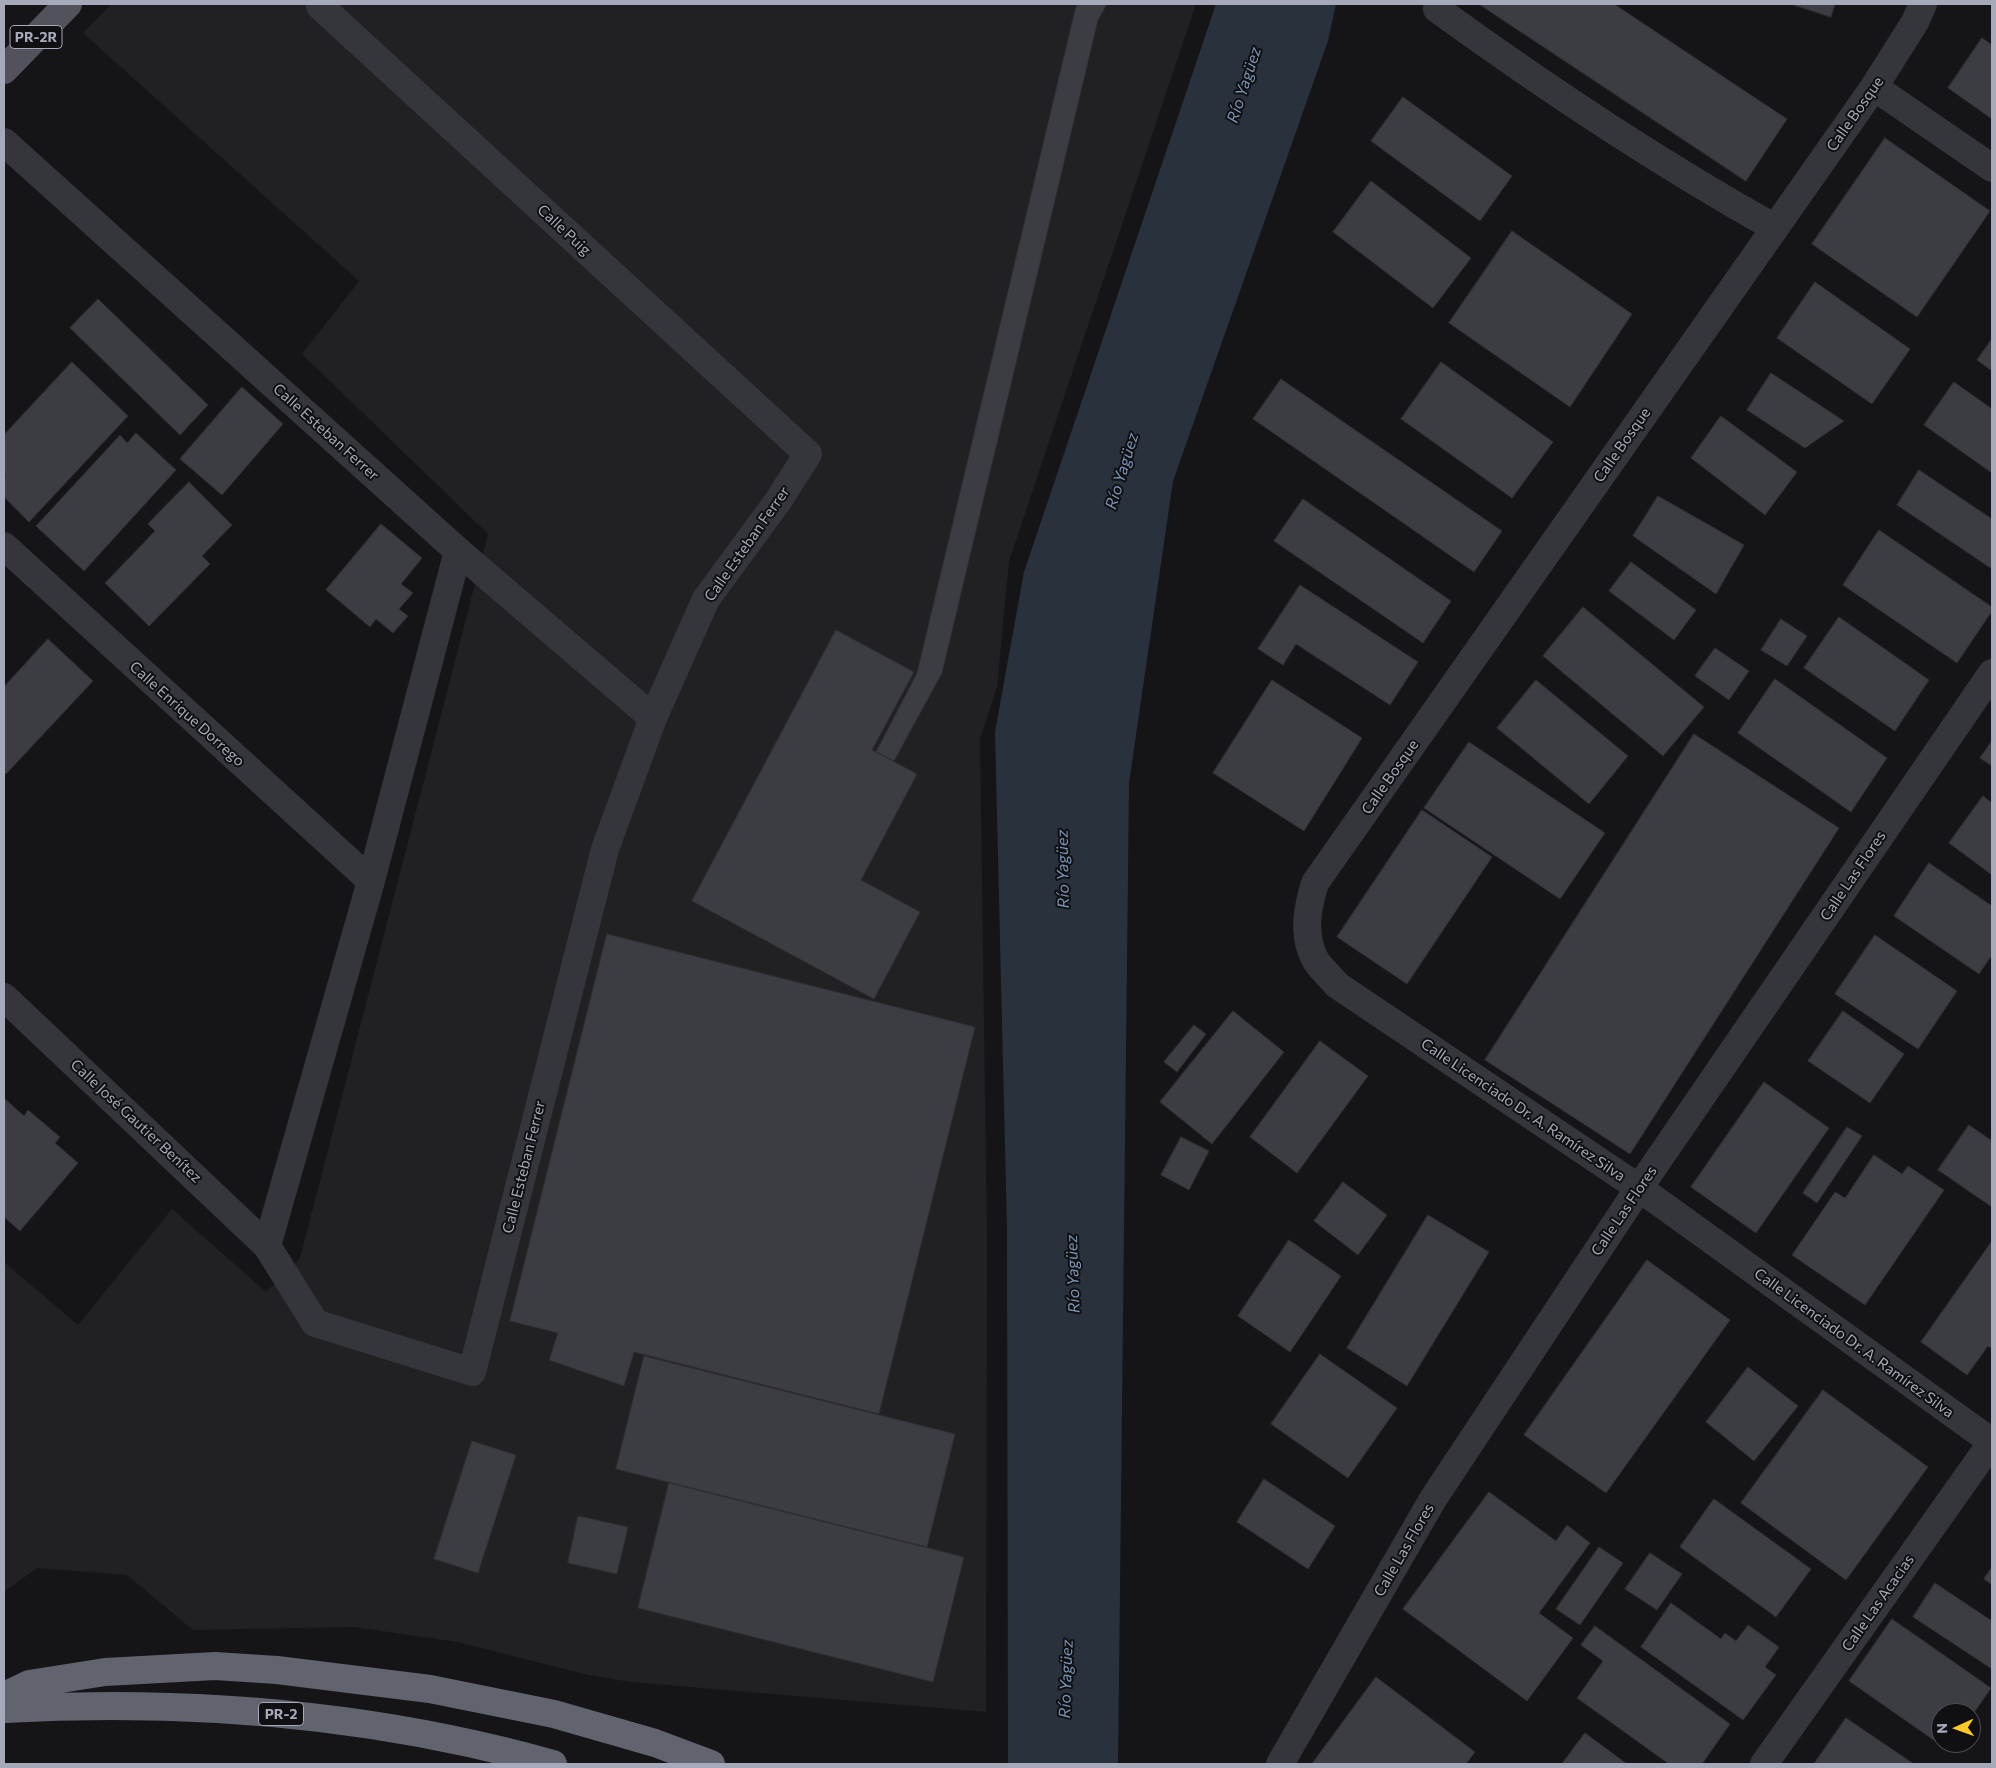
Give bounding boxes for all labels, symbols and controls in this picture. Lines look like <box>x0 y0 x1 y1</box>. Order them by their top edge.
road number: PR-2R <box>10 26 62 48</box>
water label: Río Yagüez <box>1223 45 1265 125</box>
street label: Calle Bosque <box>1823 73 1887 155</box>
street label: Calle Puig <box>534 201 594 259</box>
street label: Calle Esteban Ferrer <box>269 380 383 484</box>
street label: Calle Bosque <box>1590 404 1654 486</box>
water label: Río Yagüez <box>1101 431 1143 511</box>
street label: Calle Esteban Ferrer <box>701 483 793 605</box>
street label: Calle Enrique Dorrego <box>126 658 248 770</box>
street label: Calle Bosque <box>1358 736 1422 818</box>
street label: Calle Las Flores <box>1816 828 1890 924</box>
water label: Río Yagüez <box>1053 830 1073 908</box>
street label: Calle Licenciado Dr. A. Ramírez Silva <box>1417 1035 1629 1185</box>
street label: Calle José Gautier Benítez <box>67 1056 205 1186</box>
street label: Calle Esteban Ferrer <box>499 1099 549 1235</box>
street label: Calle Las Flores <box>1587 1163 1661 1259</box>
water label: Río Yagüez <box>1062 1234 1084 1314</box>
street label: Calle Licenciado Dr. A. Ramírez Silva <box>1751 1264 1957 1422</box>
street label: Calle Las Flores <box>1370 1500 1438 1600</box>
street label: Calle Las Acacias <box>1838 1551 1918 1655</box>
water label: Río Yagüez <box>1055 1639 1077 1719</box>
road number: PR-2 <box>258 1702 304 1726</box>
north arrow <box>1931 1703 1981 1753</box>
text: N <box>1933 1723 1950 1734</box>

